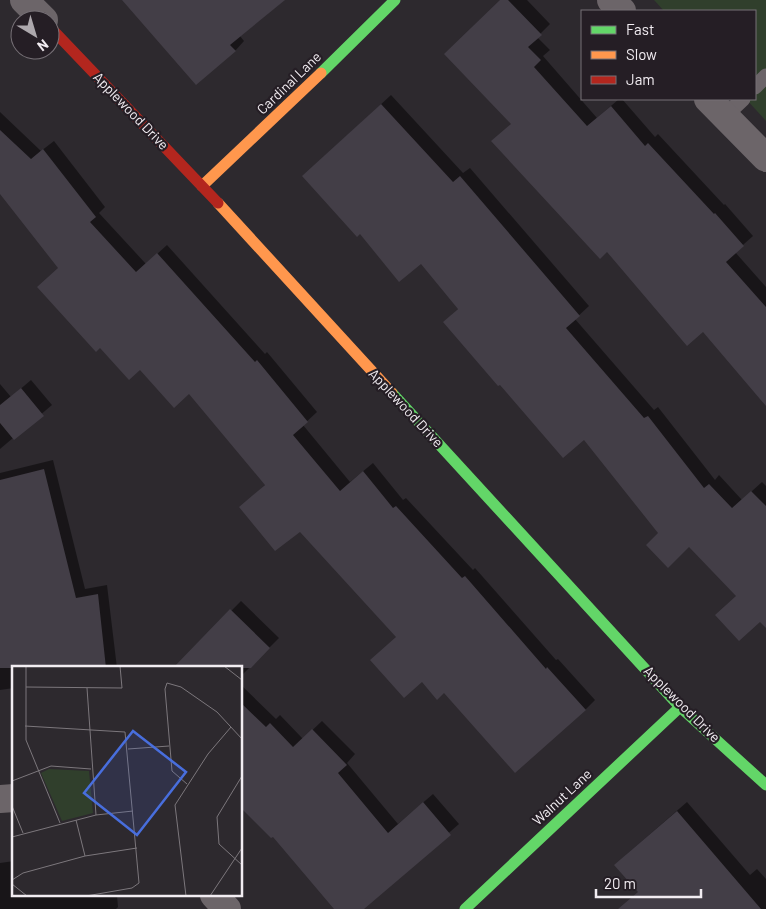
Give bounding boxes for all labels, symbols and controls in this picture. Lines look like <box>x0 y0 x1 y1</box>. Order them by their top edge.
north arrow <box>10 10 60 60</box>
legend <box>581 10 756 100</box>
text: Fast <box>626 20 654 38</box>
text: N <box>34 36 52 55</box>
text: Slow <box>626 45 657 63</box>
street label: Cardinal Lane <box>253 48 324 117</box>
street label: Applewood Drive <box>90 68 173 153</box>
text: Jam <box>626 70 655 88</box>
street label: Applewood Drive <box>366 365 447 450</box>
street label: Applewood Drive <box>641 662 724 745</box>
inset map <box>12 666 242 896</box>
street label: Walnut Lane <box>528 765 595 828</box>
scale bar <box>596 866 701 898</box>
text: 20 m <box>604 874 636 892</box>

